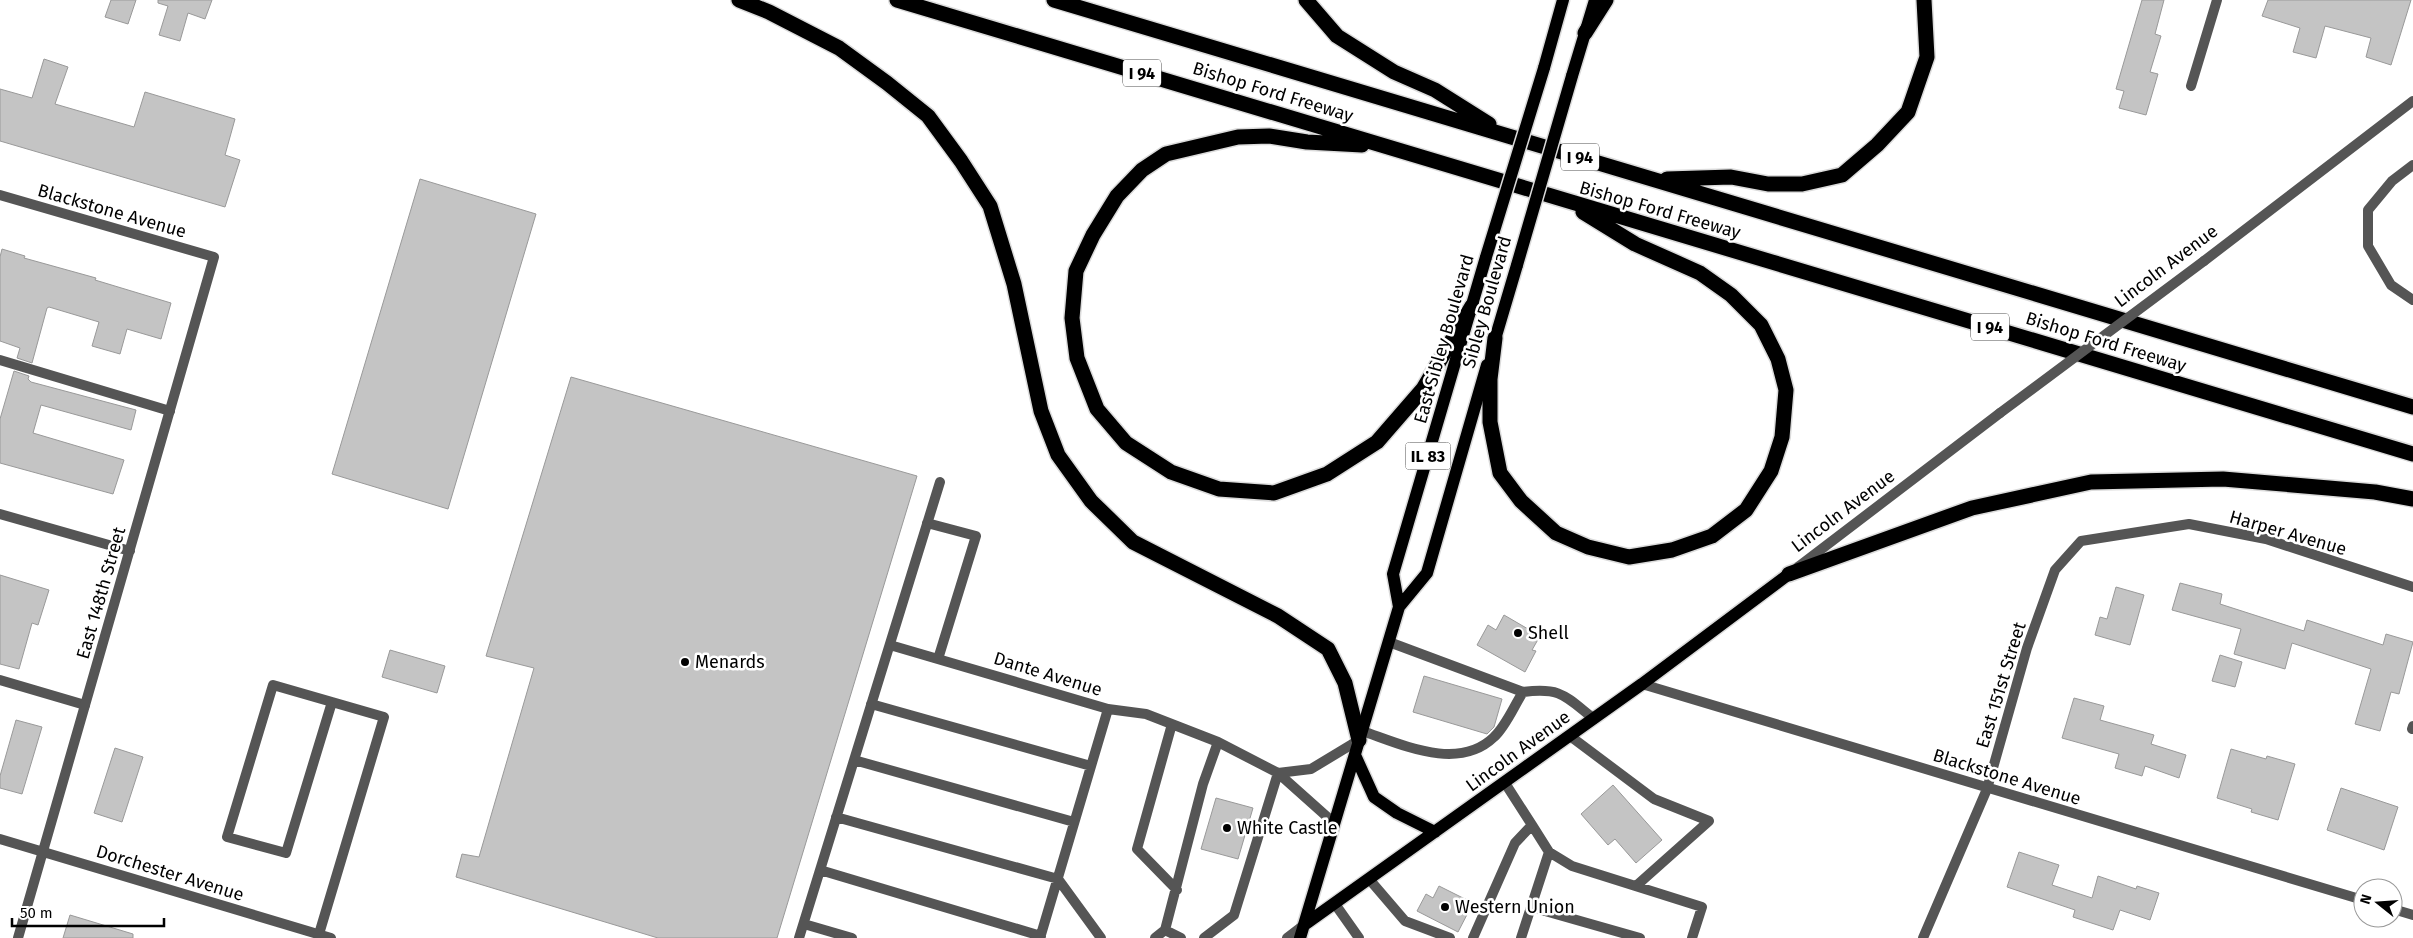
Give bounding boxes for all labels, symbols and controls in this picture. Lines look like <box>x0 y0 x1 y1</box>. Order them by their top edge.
street label: Bishop Ford Freeway <box>1190 57 1356 127</box>
road number: I 94 <box>1123 59 1161 86</box>
road number: I 94 <box>1561 144 1599 170</box>
street label: Bishop Ford Freeway <box>1577 176 1743 244</box>
street label: Blackstone Avenue <box>35 179 189 243</box>
street label: Lincoln Avenue <box>2110 220 2222 312</box>
street label: Sibley Boulevard <box>1458 233 1516 371</box>
street label: East Sibley Boulevard <box>1409 252 1479 426</box>
street label: Bishop Ford Freeway <box>2023 307 2189 377</box>
road number: I 94 <box>1971 314 2009 341</box>
road number: IL 83 <box>1406 442 1450 470</box>
street label: Lincoln Avenue <box>1787 465 1899 557</box>
street label: Harper Avenue <box>2227 506 2349 560</box>
street label: East 148th Street <box>72 524 131 662</box>
street label: East 151st Street <box>1971 619 2031 751</box>
place label: Shell <box>1528 622 1569 644</box>
marker: Shell <box>1512 627 1524 639</box>
street label: Dante Avenue <box>991 647 1105 701</box>
place label: Menards <box>695 651 765 673</box>
marker: Menards <box>679 656 691 668</box>
street label: Lincoln Avenue <box>1462 706 1574 796</box>
street label: Blackstone Avenue <box>1930 744 2084 810</box>
place label: White Castle <box>1237 817 1338 839</box>
marker: White Castle <box>1221 822 1233 834</box>
street label: Dorchester Avenue <box>93 840 247 906</box>
north arrow <box>2353 878 2403 928</box>
text: N <box>2357 892 2376 906</box>
scale bar <box>12 896 165 928</box>
place label: Western Union <box>1455 896 1575 918</box>
marker: Western Union <box>1439 901 1451 913</box>
text: 50 m <box>20 904 53 922</box>

